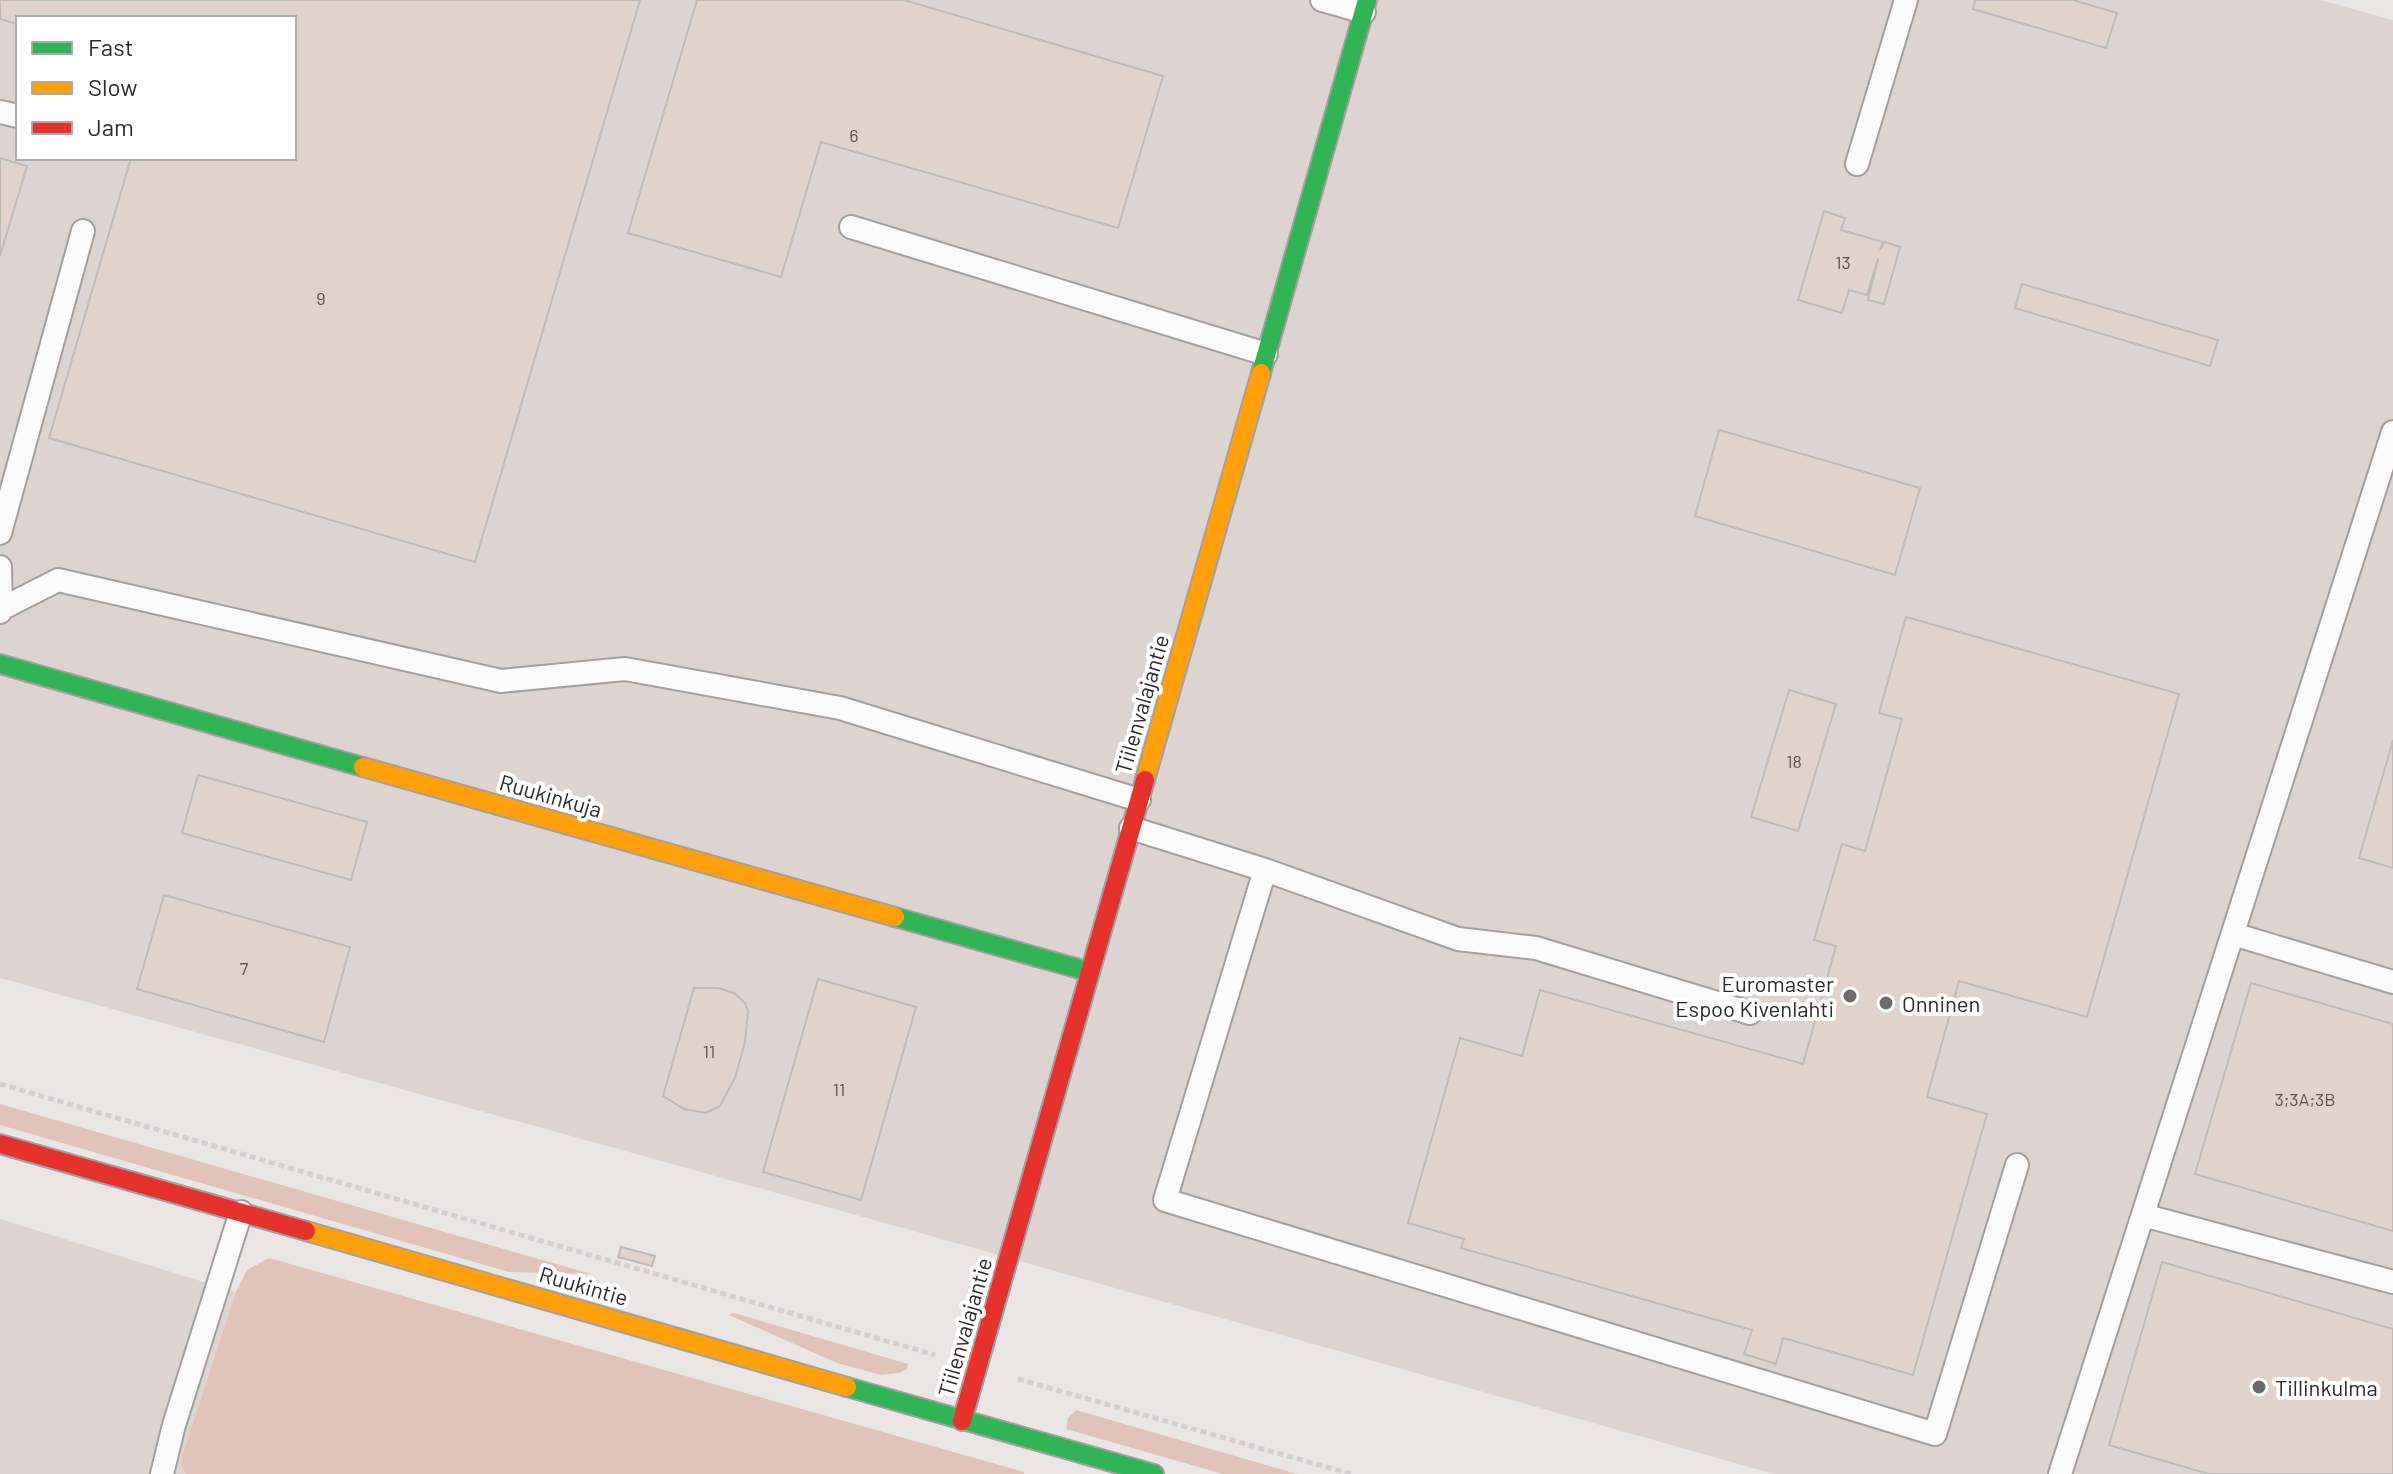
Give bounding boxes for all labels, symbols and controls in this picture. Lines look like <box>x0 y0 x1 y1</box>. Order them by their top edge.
legend <box>16 16 296 160</box>
text: Fast <box>88 32 133 61</box>
text: Slow <box>88 72 137 101</box>
text: Jam <box>88 112 134 141</box>
house number: 6 <box>849 124 859 146</box>
house number: 13 <box>1835 251 1851 273</box>
house number: 9 <box>316 287 326 309</box>
street label: Tiilenvalajantie <box>1109 631 1173 777</box>
house number: 18 <box>1786 750 1802 772</box>
street label: Ruukinkuja <box>497 768 605 822</box>
house number: 7 <box>240 957 249 979</box>
place label: Euromaster Espoo Kivenlahti <box>1675 970 1834 1021</box>
marker: Euromaster Espoo Kivenlahti <box>1841 987 1859 1005</box>
place label: Onninen <box>1902 990 1980 1016</box>
marker: Onninen <box>1877 994 1895 1012</box>
house number: 11 <box>703 1040 715 1062</box>
house number: 11 <box>833 1078 845 1100</box>
house number: 3;3A;3B <box>2274 1088 2336 1110</box>
street label: Tiilenvalajantie <box>932 1254 996 1400</box>
street label: Ruukintie <box>537 1260 631 1310</box>
place label: Tillinkulma <box>2275 1374 2378 1400</box>
marker: Tillinkulma <box>2250 1378 2268 1396</box>

